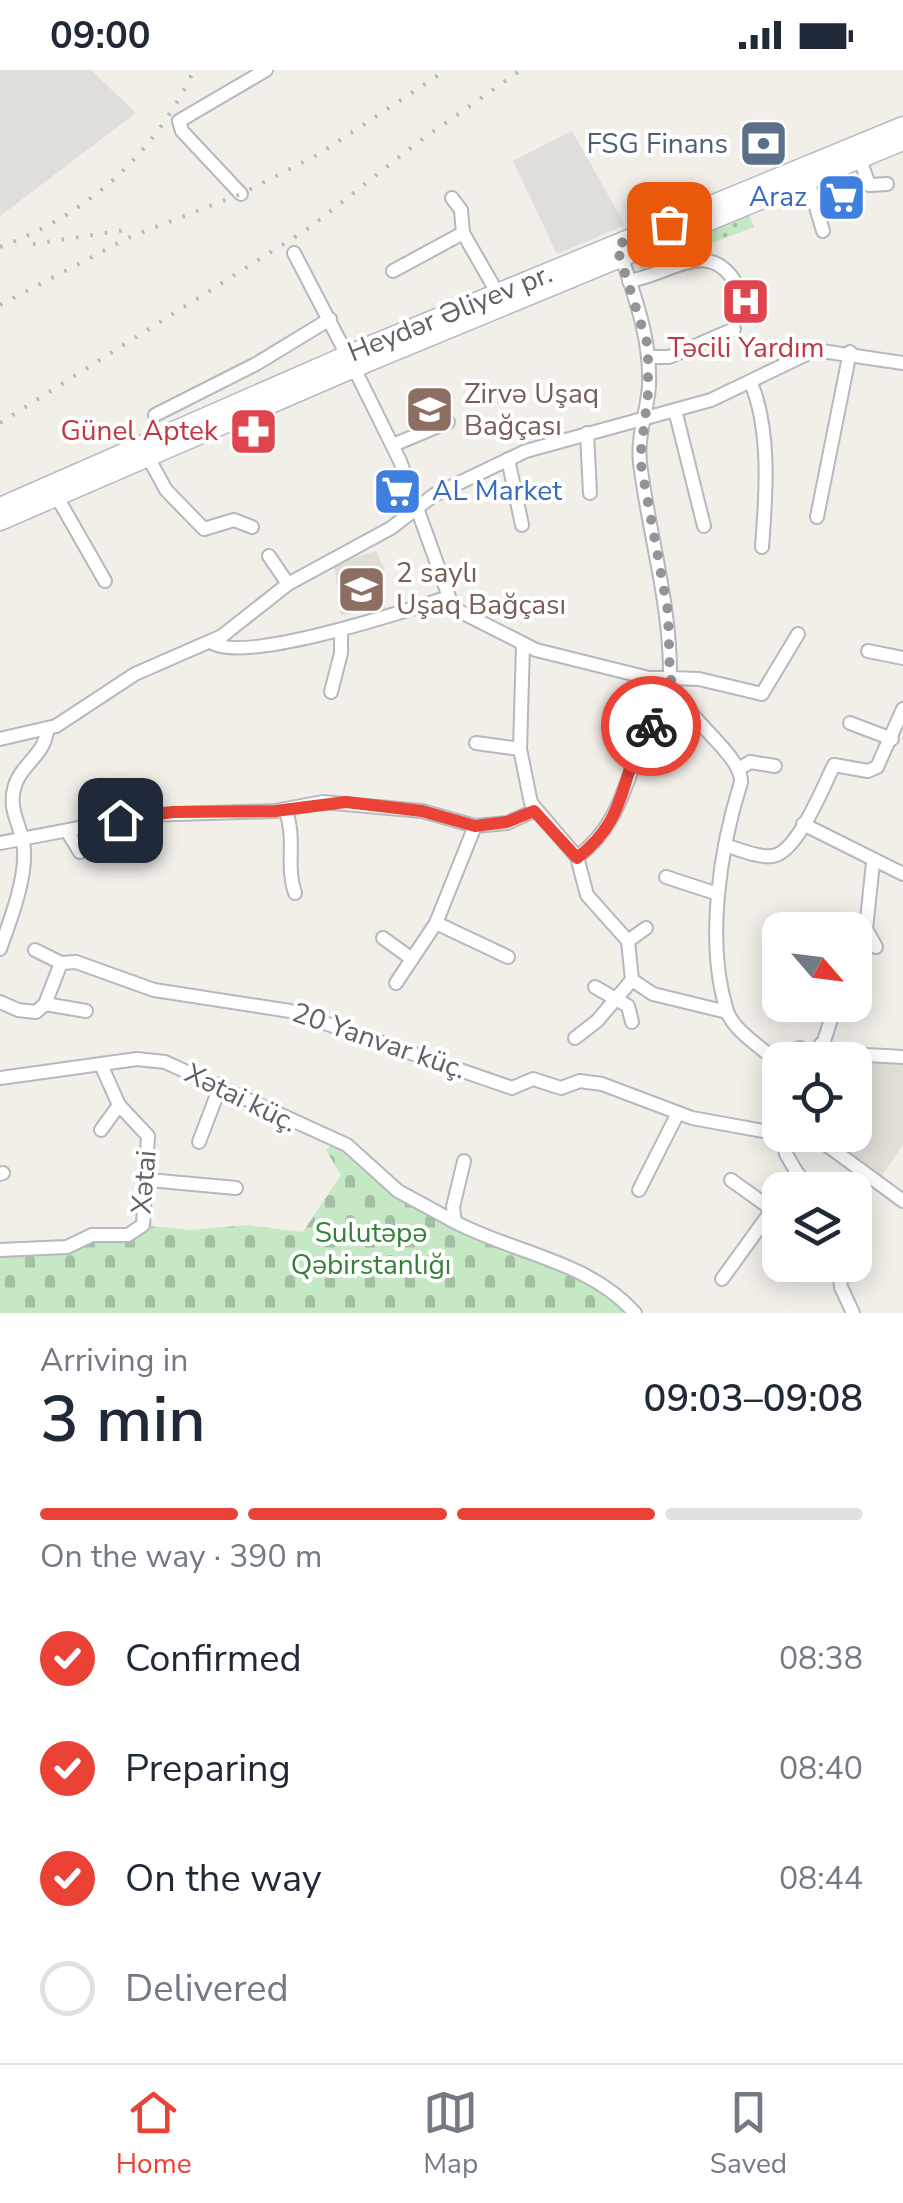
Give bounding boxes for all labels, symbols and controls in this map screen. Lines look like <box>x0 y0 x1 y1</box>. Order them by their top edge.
text: 09:00 <box>50 10 151 61</box>
bank icon: FSG Finans <box>737 118 789 170</box>
place label: FSG Finans <box>587 125 728 163</box>
supermarket icon: Araz <box>816 171 868 223</box>
place label: Araz <box>749 178 807 216</box>
pin <box>627 182 712 267</box>
icon: bag <box>642 197 697 252</box>
street label: Heydər Əliyev pr. <box>342 255 558 371</box>
hospital icon: Təcili Yardım <box>720 275 772 327</box>
place label: Təcili Yardım <box>667 329 825 367</box>
place label: Zirvə Uşaq Bağçası <box>464 375 599 445</box>
school or university icon: Zirvə Uşaq Bağçası <box>403 384 455 436</box>
pharmacy icon: Günel Aptek <box>227 405 279 457</box>
place label: Günel Aptek <box>61 412 219 450</box>
supermarket icon: AL Market <box>371 465 423 517</box>
place label: AL Market <box>432 472 562 510</box>
place label: 2 saylı Uşaq Bağçası <box>396 554 566 624</box>
school or university icon: 2 saylı Uşaq Bağçası <box>335 563 387 615</box>
courier <box>601 676 701 776</box>
icon: bike <box>624 699 679 754</box>
pin <box>78 778 163 863</box>
icon: home <box>93 793 148 848</box>
north arrow <box>762 912 872 1022</box>
map controls <box>762 912 872 1282</box>
street label: 20 Yanvar küç. <box>287 993 471 1089</box>
button: locate <box>762 1042 872 1152</box>
street label: Xətai küç. <box>179 1055 303 1141</box>
street label: Xətai <box>122 1149 166 1215</box>
button: layers <box>762 1172 872 1282</box>
park label: Sulutəpə Qəbirstanlığı <box>291 1214 451 1284</box>
text: Arriving in <box>40 1339 188 1382</box>
text: 09:03–09:08 <box>644 1373 863 1424</box>
text: 3 min <box>40 1375 206 1464</box>
text: On the way · 390 m <box>40 1535 322 1578</box>
icon: check <box>40 1631 95 1686</box>
text: Confirmed <box>125 1633 302 1684</box>
text: 08:38 <box>779 1637 863 1680</box>
icon: check <box>40 1741 95 1796</box>
text: Preparing <box>125 1743 291 1794</box>
text: 08:40 <box>779 1747 863 1790</box>
icon: check <box>40 1851 95 1906</box>
text: On the way <box>125 1853 321 1904</box>
text: 08:44 <box>779 1857 863 1900</box>
text: Delivered <box>125 1963 289 2014</box>
tab: Home <box>116 2085 192 2183</box>
tab: Map <box>423 2085 478 2183</box>
tab: Saved <box>710 2085 787 2183</box>

